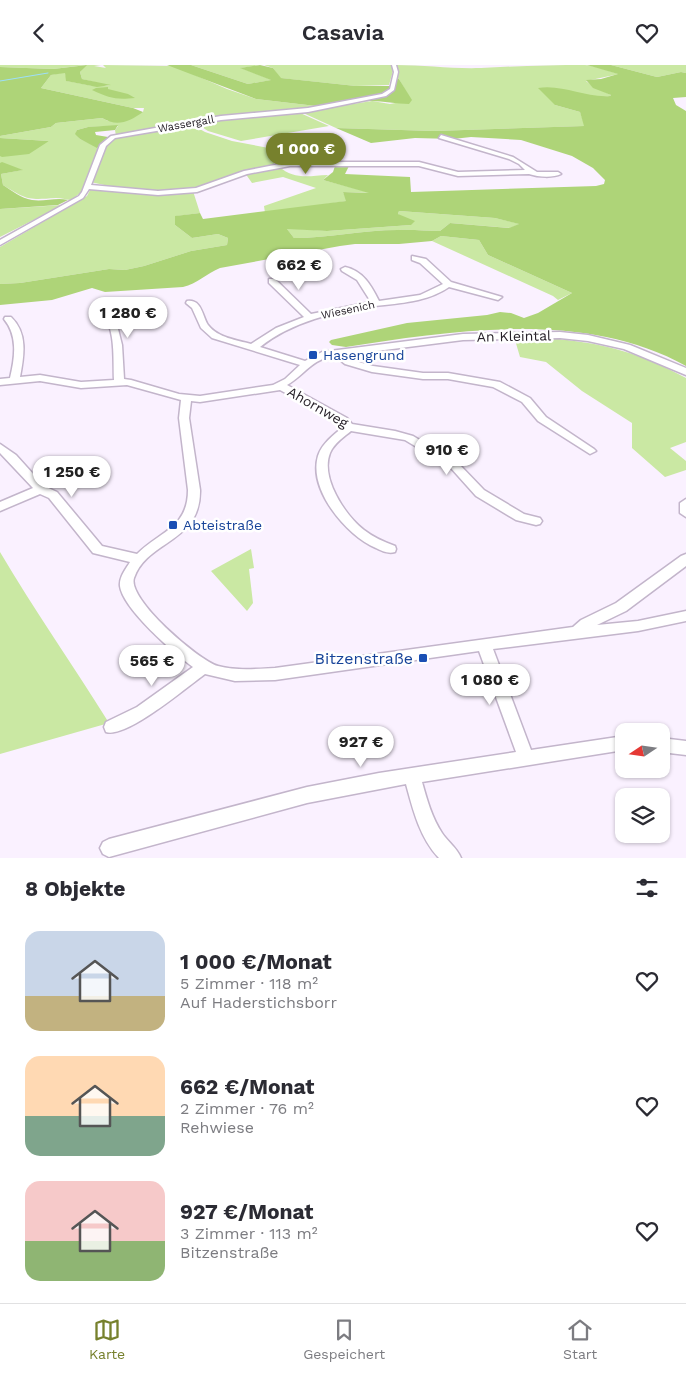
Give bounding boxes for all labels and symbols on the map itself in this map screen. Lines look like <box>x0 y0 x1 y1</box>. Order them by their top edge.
street label: Wassergall <box>157 113 216 135</box>
pin: 1 000 € <box>260 133 352 175</box>
pin: 662 € <box>264 249 334 291</box>
pin: 1 280 € <box>82 297 174 339</box>
street label: Wiesenich <box>320 298 376 322</box>
street label: An Kleintal <box>477 327 552 345</box>
place label: Hasengrund <box>323 347 404 363</box>
marker: Hasengrund <box>307 349 319 361</box>
street label: Ahornweg <box>285 383 352 431</box>
pin: 910 € <box>412 433 482 476</box>
pin: 1 250 € <box>26 455 118 498</box>
place label: Abteistraße <box>183 517 262 533</box>
marker: Abteistraße <box>167 519 179 531</box>
pin: 565 € <box>117 645 187 687</box>
place label: Bitzenstraße <box>314 649 413 668</box>
marker: Bitzenstraße <box>417 652 429 664</box>
pin: 1 080 € <box>444 663 536 706</box>
north arrow <box>615 723 670 777</box>
pin: 927 € <box>326 725 396 768</box>

